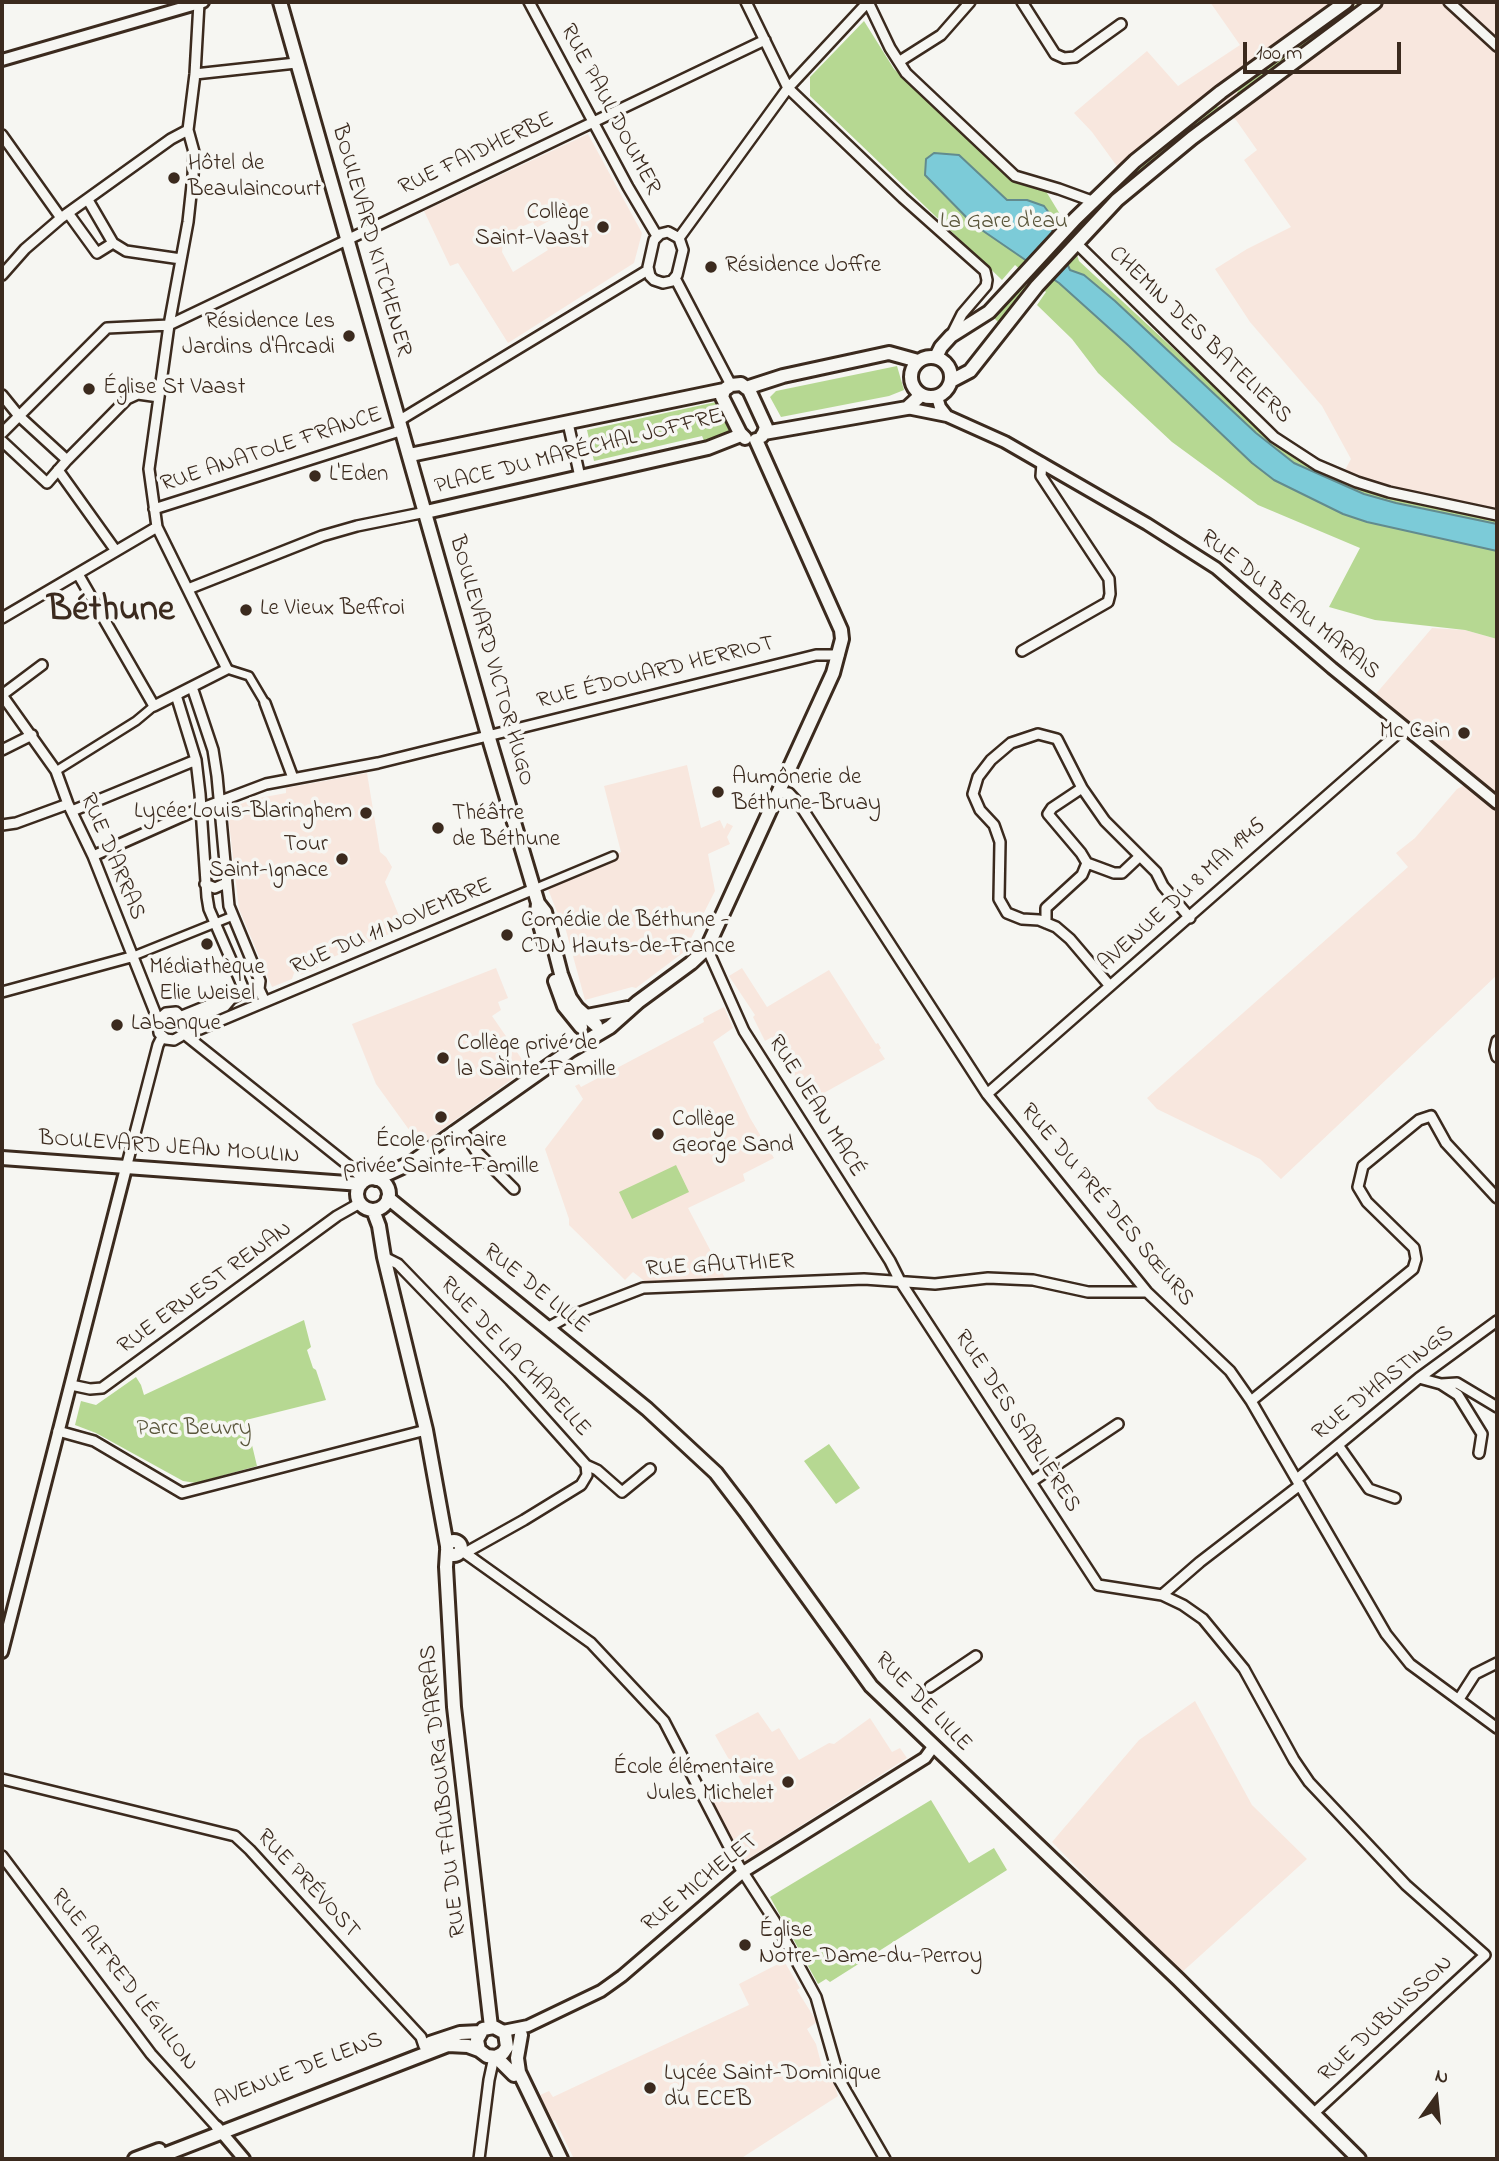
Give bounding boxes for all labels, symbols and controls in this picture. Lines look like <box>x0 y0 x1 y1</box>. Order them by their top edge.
street label: RUE PAUL DOUMER <box>552 20 666 200</box>
scale bar <box>1247 28 1404 72</box>
text: 100 m <box>1256 39 1302 69</box>
street label: RUE FAIDHERBE <box>395 107 559 203</box>
street label: BOULEVARD KITCHENER <box>324 122 416 360</box>
place label: Hôtel de Beaulaincourt <box>188 151 321 205</box>
marker: Hôtel de Beaulaincourt <box>166 170 182 186</box>
place label: Collège Saint-Vaast <box>475 200 589 254</box>
park label: La Gare d'eau <box>940 209 1068 237</box>
marker: Collège Saint-Vaast <box>595 219 611 235</box>
street label: CHEMIN DES BATELIERS <box>1102 241 1296 431</box>
place label: Résidence Joffre <box>725 253 881 281</box>
marker: Résidence Joffre <box>703 259 719 275</box>
place label: Résidence Les Jardins d'Arcadi <box>182 309 335 363</box>
marker: Résidence Les Jardins d'Arcadi <box>341 328 357 344</box>
place label: Église St Vaast <box>103 375 245 403</box>
marker: Église St Vaast <box>81 381 97 397</box>
street label: RUE ANATOLE FRANCE <box>158 402 386 500</box>
street label: PLACE DU MARÉCHAL JOFFRE <box>432 404 726 502</box>
place label: L'Eden <box>329 462 388 490</box>
marker: L'Eden <box>307 468 323 484</box>
street label: RUE DU BEAU MARAIS <box>1194 525 1384 687</box>
street label: BOULEVARD VICTOR HUGO <box>441 533 539 789</box>
district label: Béthune <box>47 591 175 635</box>
place label: Le Vieux Beffroi <box>260 596 405 624</box>
marker: Le Vieux Beffroi <box>238 602 254 618</box>
street label: RUE ÉDOUARD HERRIOT <box>535 631 777 717</box>
place label: Mc Cain <box>1380 719 1450 747</box>
marker: Mc Cain <box>1456 725 1472 741</box>
place label: Aumônerie de Béthune-Bruay <box>732 765 881 819</box>
marker: Aumônerie de Béthune-Bruay <box>710 784 726 800</box>
street label: RUE D'ARRAS <box>72 790 150 924</box>
place label: Lycée Louis-Blaringhem <box>134 799 352 827</box>
place label: Théâtre de Béthune <box>452 801 560 855</box>
marker: Lycée Louis-Blaringhem <box>358 805 374 821</box>
street label: AVENUE DU 8 MAI 1945 <box>1093 813 1273 979</box>
marker: Théâtre de Béthune <box>430 820 446 836</box>
place label: Tour Saint-Ignace <box>209 832 328 886</box>
marker: Tour Saint-Ignace <box>334 851 350 867</box>
street label: RUE DU 11 NOVEMBRE <box>287 873 497 983</box>
place label: Comédie de Béthune - CDN Hauts-de-France <box>521 908 735 962</box>
marker: Comédie de Béthune - CDN Hauts-de-France <box>499 927 515 943</box>
marker: Médiathèque Elie Weisel <box>199 936 215 952</box>
place label: Médiathèque Elie Weisel <box>149 955 265 1009</box>
place label: Labanque <box>131 1011 221 1039</box>
marker: Labanque <box>109 1017 125 1033</box>
place label: Collège privé de la Sainte-Famille <box>457 1031 616 1085</box>
street label: RUE JEAN MACÉ <box>760 1031 870 1183</box>
marker: Collège privé de la Sainte-Famille <box>435 1050 451 1066</box>
street label: RUE DU PRÉ DES SŒURS <box>1013 1099 1199 1313</box>
place label: Collège George Sand <box>672 1107 794 1161</box>
marker: École primaire privée Sainte-Famille <box>433 1109 449 1125</box>
street label: BOULEVARD JEAN MOULIN <box>38 1126 300 1172</box>
marker: Collège George Sand <box>650 1126 666 1142</box>
place label: École primaire privée Sainte-Famille <box>343 1128 539 1182</box>
street label: RUE ERNEST RENAN <box>113 1217 299 1361</box>
street label: RUE DE LILLE <box>476 1239 594 1341</box>
street label: RUE GAUTHIER <box>645 1249 795 1285</box>
street label: RUE DE LA CHAPELLE <box>433 1272 595 1444</box>
street label: RUE D'HASTINGS <box>1308 1320 1460 1448</box>
street label: RUE DES SABLIÈRES <box>947 1326 1085 1518</box>
park label: Parc Beuvry <box>136 1416 252 1444</box>
street label: RUE DU FAUBOURG D'ARRAS <box>416 1643 474 1939</box>
street label: RUE DE LILLE <box>867 1647 977 1759</box>
place label: École élémentaire Jules Michelet <box>613 1755 774 1809</box>
marker: École élémentaire Jules Michelet <box>780 1774 796 1790</box>
street label: RUE PRÉVOST <box>249 1825 365 1945</box>
street label: RUE MICHELET <box>637 1829 765 1939</box>
street label: RUE ALFRED LÉGILLON <box>43 1884 203 2078</box>
place label: Église Notre-Dame-du-Perroy <box>759 1918 982 1972</box>
marker: Église Notre-Dame-du-Perroy <box>737 1937 753 1953</box>
street label: RUE DUBUISSON <box>1314 1951 1460 2089</box>
street label: AVENUE DE LENS <box>211 2027 387 2117</box>
place label: Lycée Saint-Dominique du ECEB <box>664 2061 881 2115</box>
north arrow <box>1401 2063 1471 2133</box>
marker: Lycée Saint-Dominique du ECEB <box>642 2080 658 2096</box>

